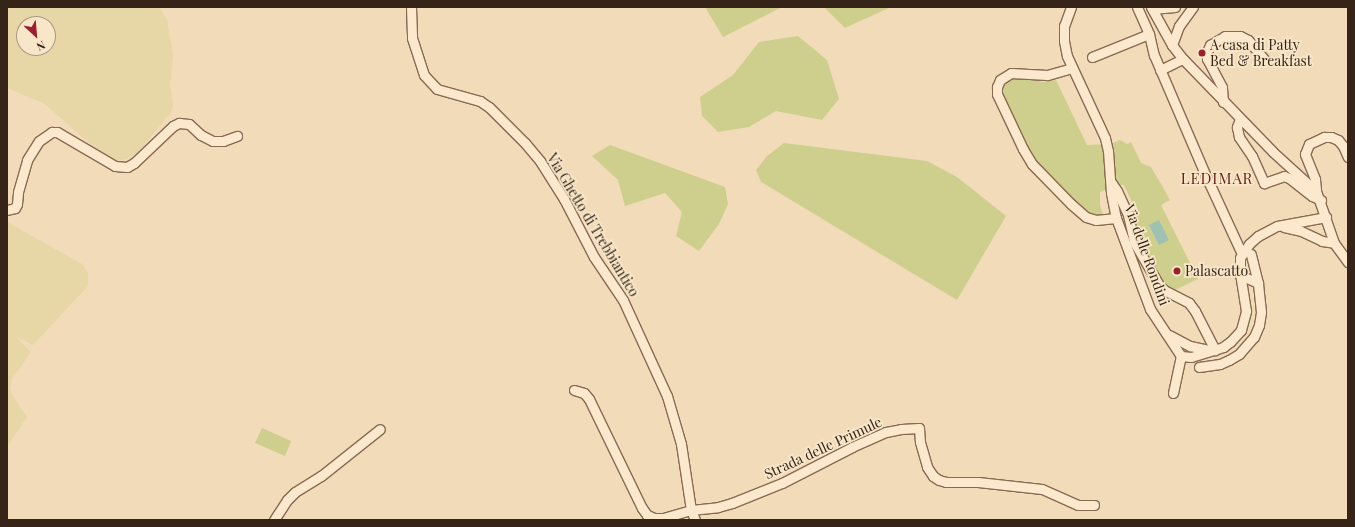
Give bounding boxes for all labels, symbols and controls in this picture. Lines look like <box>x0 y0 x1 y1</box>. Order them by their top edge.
north arrow <box>16 16 56 56</box>
place label: A casa di Patty Bed & Breakfast <box>1210 37 1312 70</box>
text: N <box>34 38 48 55</box>
marker: A casa di Patty Bed & Breakfast <box>1197 48 1207 58</box>
street label: Via Ghetto di Trebbiantico <box>543 150 643 300</box>
district label: LEDIMAR <box>1181 170 1253 188</box>
street label: Via delle Rondini <box>1121 202 1173 308</box>
place label: Palascatto <box>1185 263 1248 279</box>
marker: Palascatto <box>1172 266 1182 276</box>
street label: Strada delle Primule <box>761 413 885 483</box>

